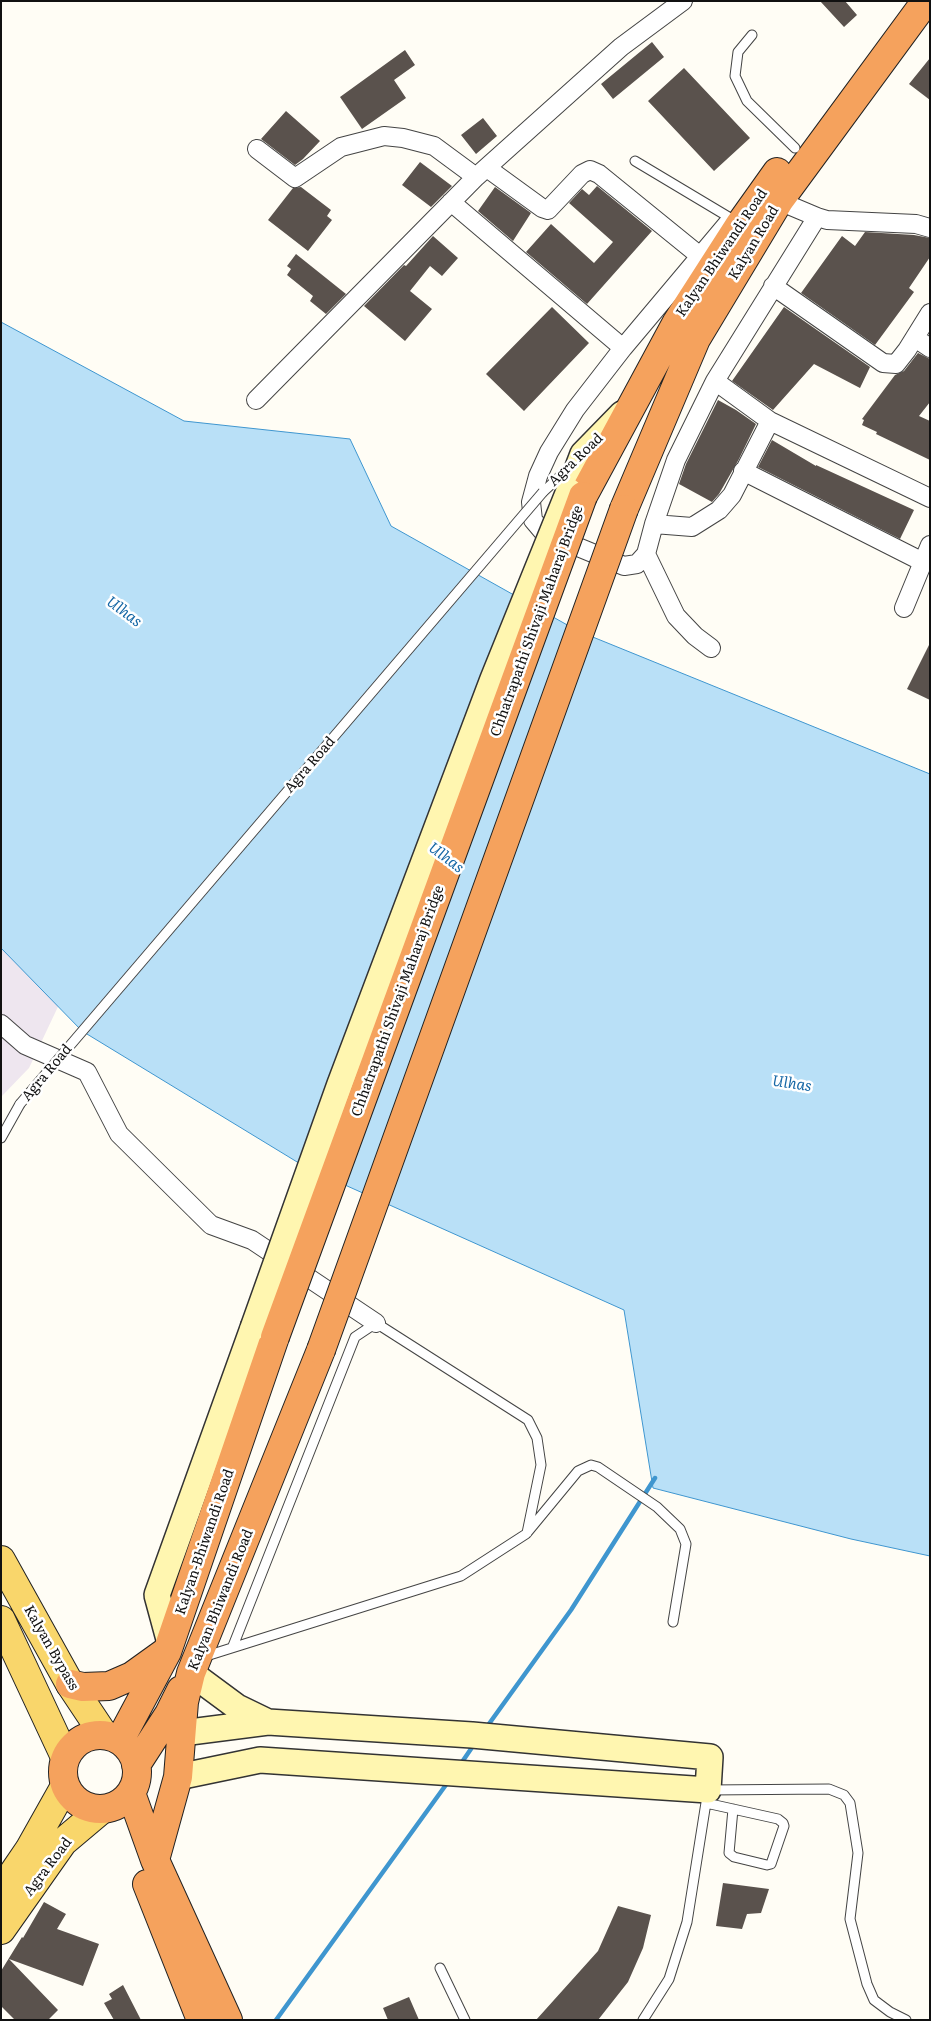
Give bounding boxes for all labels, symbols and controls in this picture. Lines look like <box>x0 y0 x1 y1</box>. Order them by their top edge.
street label: Kalyan Bhiwandi Road <box>673 186 771 320</box>
street label: Kalyan Road <box>725 203 783 283</box>
street label: Agra Road <box>545 430 607 490</box>
street label: Chhatrapathi Shivaji Maharaj Bridge <box>487 503 587 739</box>
water label: Ulhas <box>103 593 145 631</box>
street label: Agra Road <box>281 733 339 797</box>
water label: Ulhas <box>425 839 467 877</box>
street label: Chhatrapathi Shivaji Maharaj Bridge <box>348 883 448 1119</box>
street label: Agra Road <box>18 1041 76 1105</box>
water label: Ulhas <box>771 1072 813 1096</box>
street label: Kalyan-Bhiwandi Road <box>172 1467 238 1617</box>
street label: Kalyan Bhiwandi Road <box>185 1527 257 1673</box>
street label: Kalyan Bypass <box>20 1603 82 1693</box>
street label: Agra Road <box>21 1834 75 1900</box>

